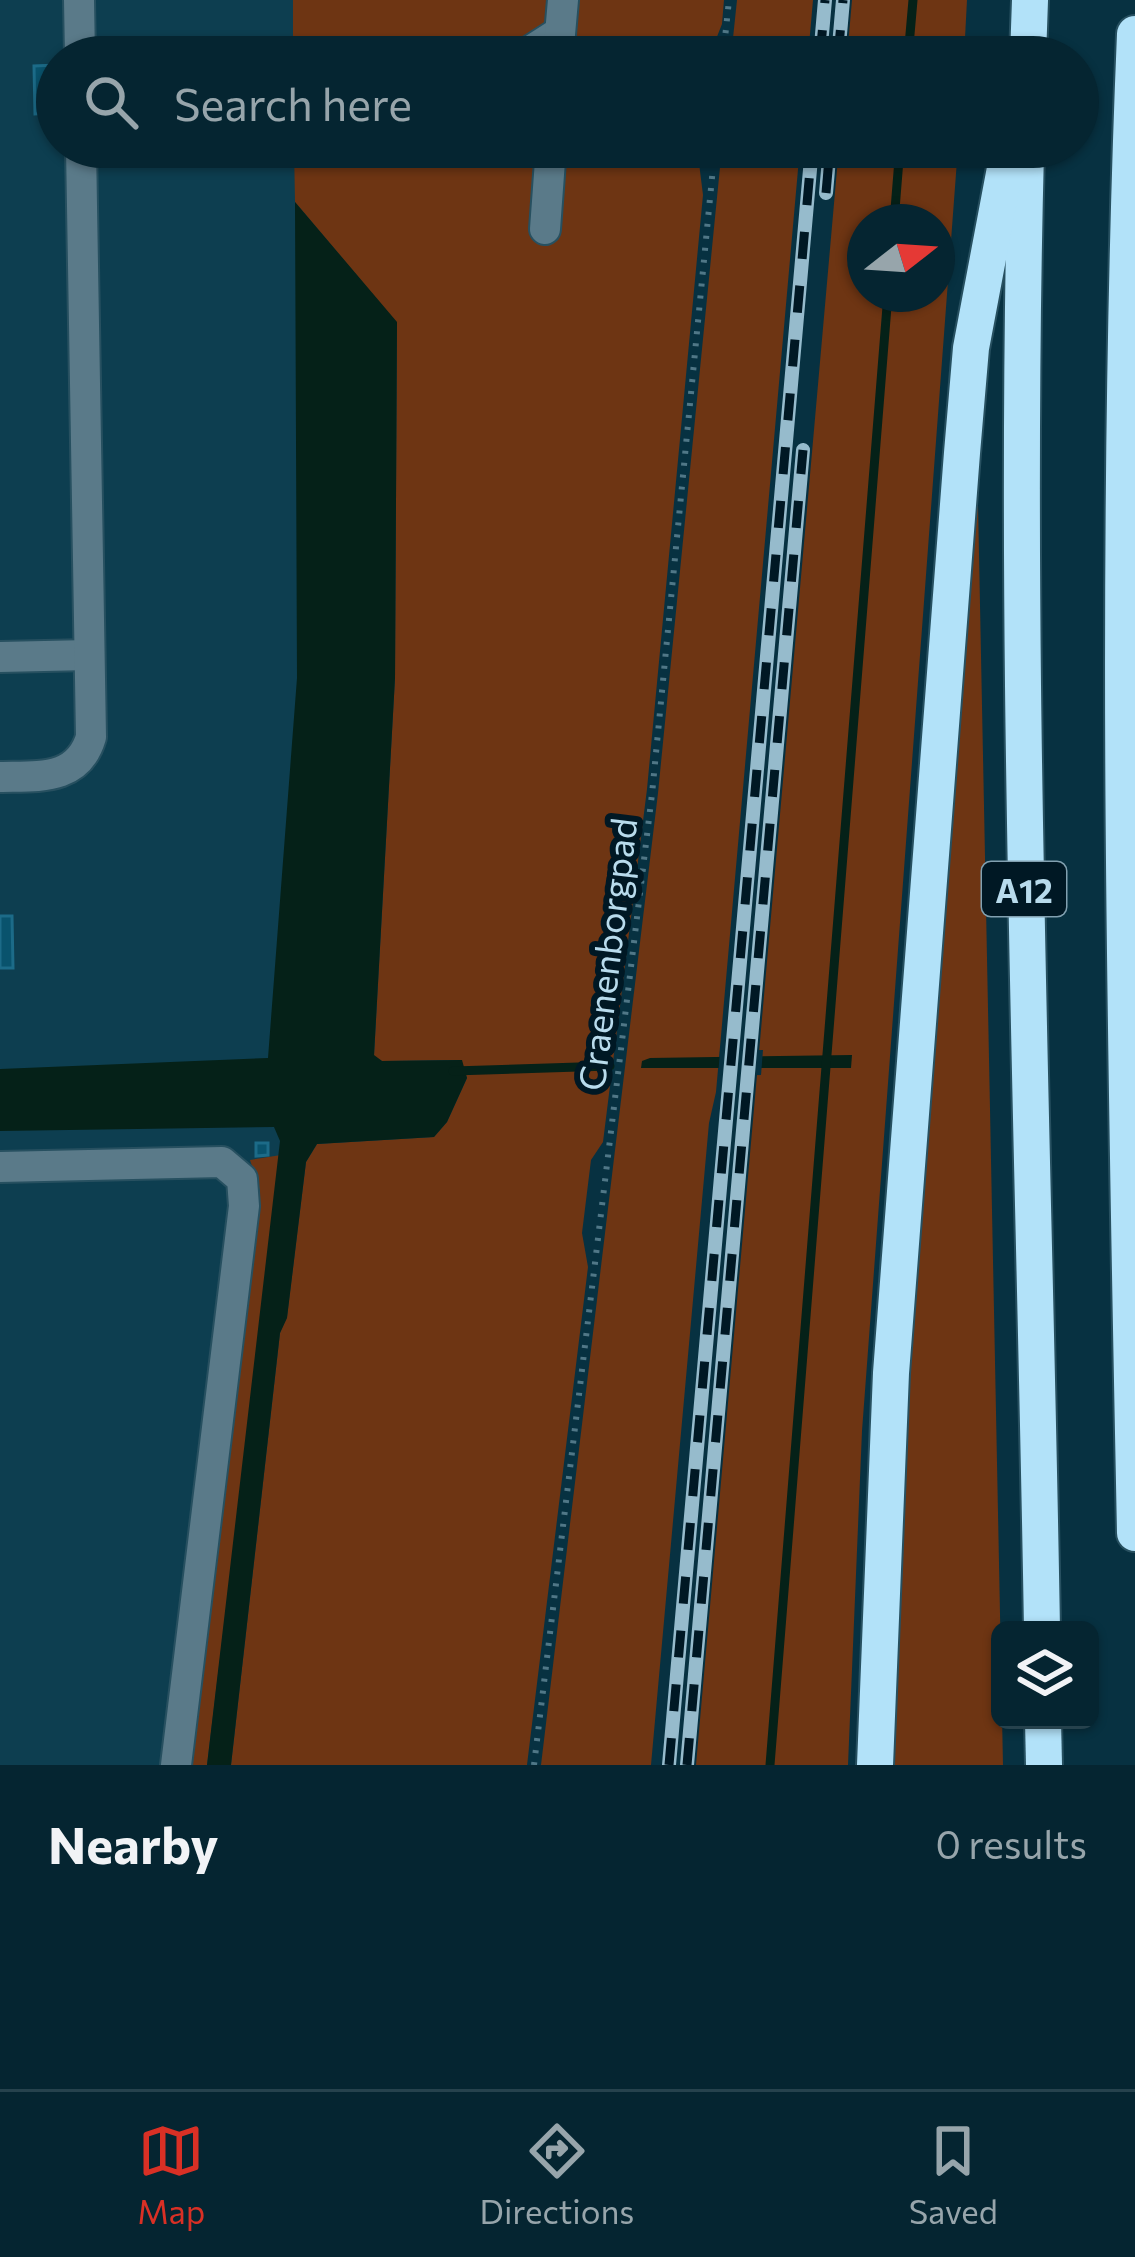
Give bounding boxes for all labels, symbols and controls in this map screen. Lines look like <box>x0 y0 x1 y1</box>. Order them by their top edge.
search box <box>36 36 1099 168</box>
icon: search <box>78 69 144 135</box>
text: Search here <box>174 75 412 130</box>
north arrow <box>847 204 955 312</box>
street label: Craenenborgpad <box>567 815 645 1093</box>
road number: A12 <box>982 862 1066 916</box>
map controls <box>991 1621 1099 1729</box>
button: layers <box>991 1621 1099 1729</box>
text: Nearby <box>48 1812 218 1875</box>
text: 0 results <box>935 1819 1087 1867</box>
tab: Map <box>137 2118 205 2231</box>
tab: Directions <box>480 2118 634 2231</box>
tab: Saved <box>909 2118 998 2231</box>

